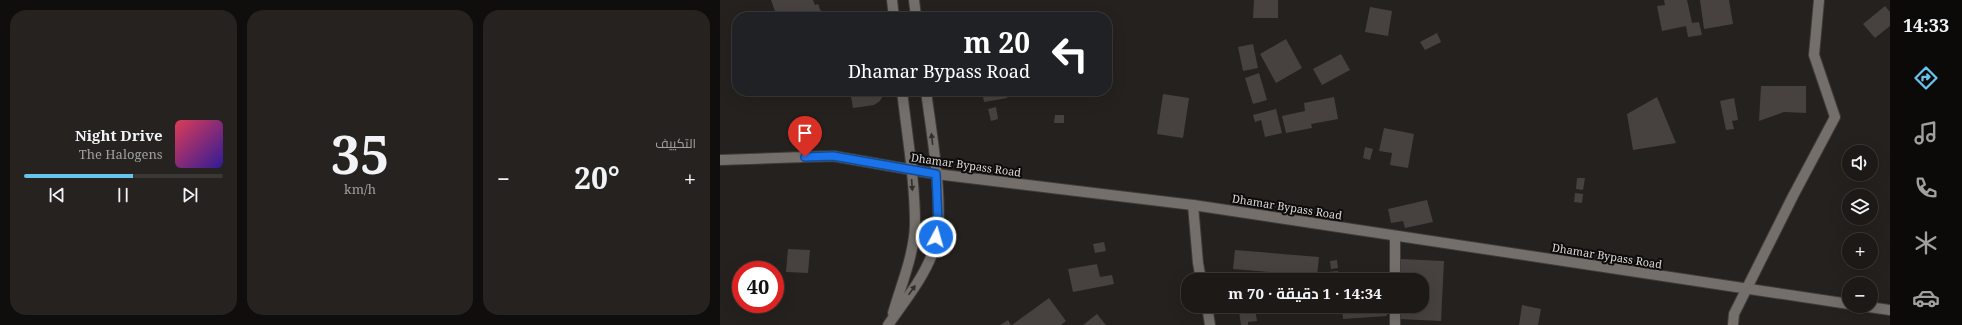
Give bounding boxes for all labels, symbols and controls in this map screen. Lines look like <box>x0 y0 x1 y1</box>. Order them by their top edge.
text: 14:33 <box>1903 13 1949 37</box>
text: 20 m <box>963 23 1030 61</box>
icon: left <box>1044 28 1096 80</box>
text: Dhamar Bypass Road <box>848 59 1030 83</box>
icon: directions <box>1912 64 1940 92</box>
pin <box>788 116 822 157</box>
text: 35 <box>331 118 389 189</box>
icon: music <box>1912 119 1940 147</box>
icon: arrive <box>794 122 816 144</box>
text: Night Drive <box>75 125 163 145</box>
one-way arrow <box>929 133 935 145</box>
text: التكييف <box>655 134 696 152</box>
text: The Halogens <box>79 145 163 163</box>
map controls <box>1842 145 1878 313</box>
button: sound <box>1842 145 1878 181</box>
street label: Dhamar Bypass Road <box>910 149 1022 180</box>
text: 20° <box>574 157 620 198</box>
text: − <box>497 163 510 193</box>
text: + <box>684 163 696 193</box>
icon: phone <box>1912 174 1940 202</box>
one-way arrow <box>909 179 916 191</box>
text: km/h <box>344 180 376 198</box>
icon: previous <box>46 184 68 206</box>
icon: pause <box>112 184 134 206</box>
icon: next <box>179 184 201 206</box>
button: layers <box>1842 189 1878 225</box>
street label: Dhamar Bypass Road <box>1231 190 1343 223</box>
position arrow <box>915 216 957 258</box>
icon: climate <box>1912 229 1940 257</box>
button: + <box>1842 233 1878 269</box>
street label: Dhamar Bypass Road <box>1551 239 1663 272</box>
speed limit sign: 40 <box>732 261 784 313</box>
button: − <box>1842 277 1878 313</box>
text: 14:34 · 1 دقيقة · 70 m <box>1228 283 1382 303</box>
icon: car <box>1912 284 1940 312</box>
one-way arrow <box>908 285 916 296</box>

